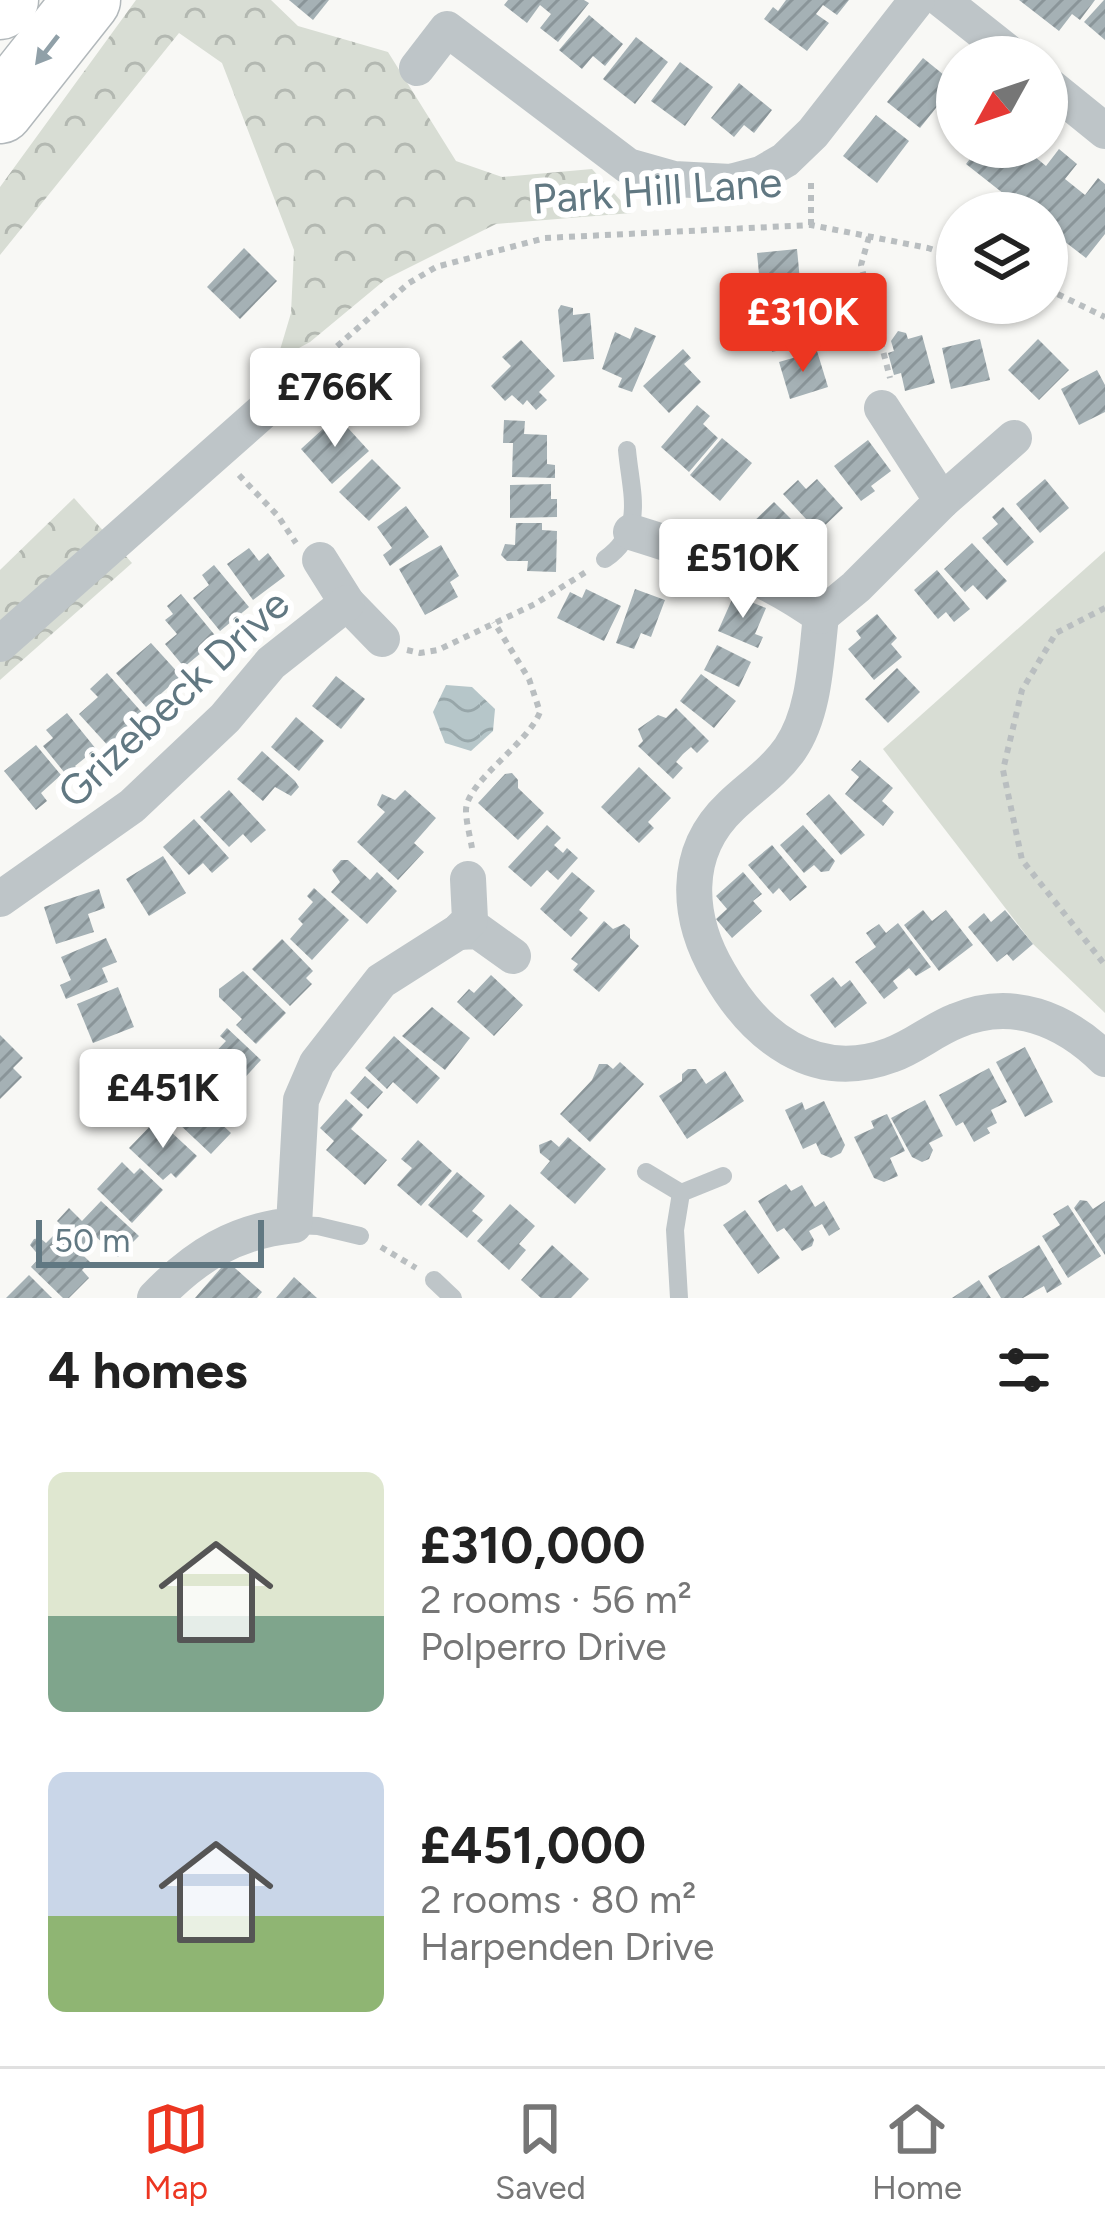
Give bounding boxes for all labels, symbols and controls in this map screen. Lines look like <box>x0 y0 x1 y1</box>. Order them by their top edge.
one-way arrow <box>35 35 60 66</box>
north arrow <box>936 36 1068 168</box>
map controls <box>936 36 1068 324</box>
street label: Park Hill Lane <box>531 156 784 225</box>
button: layers <box>936 192 1068 324</box>
pin: £310K <box>719 273 887 375</box>
text: £310K <box>747 288 859 335</box>
pin: £766K <box>251 348 419 450</box>
text: £766K <box>277 363 393 410</box>
pin: £510K <box>659 519 827 621</box>
text: £510K <box>686 534 800 581</box>
street label: Grizebeck Drive <box>47 578 300 818</box>
pin: £451K <box>79 1049 247 1151</box>
text: £451K <box>107 1064 219 1111</box>
scale bar <box>36 1214 264 1267</box>
text: 50 m <box>54 1221 130 1260</box>
icon: filters <box>991 1337 1057 1403</box>
text: 4 homes <box>48 1340 248 1401</box>
text: £310,000 <box>420 1515 646 1576</box>
icon: home <box>144 1520 288 1664</box>
text: 2 rooms · 56 m² <box>420 1576 692 1623</box>
text: Polperro Drive <box>420 1623 667 1670</box>
text: £451,000 <box>420 1815 646 1876</box>
icon: home <box>144 1820 288 1964</box>
text: 2 rooms · 80 m² <box>420 1876 696 1923</box>
text: Harpenden Drive <box>420 1923 714 1970</box>
tab: Map <box>143 2096 209 2207</box>
tab: Saved <box>495 2096 586 2207</box>
tab: Home <box>872 2096 962 2207</box>

